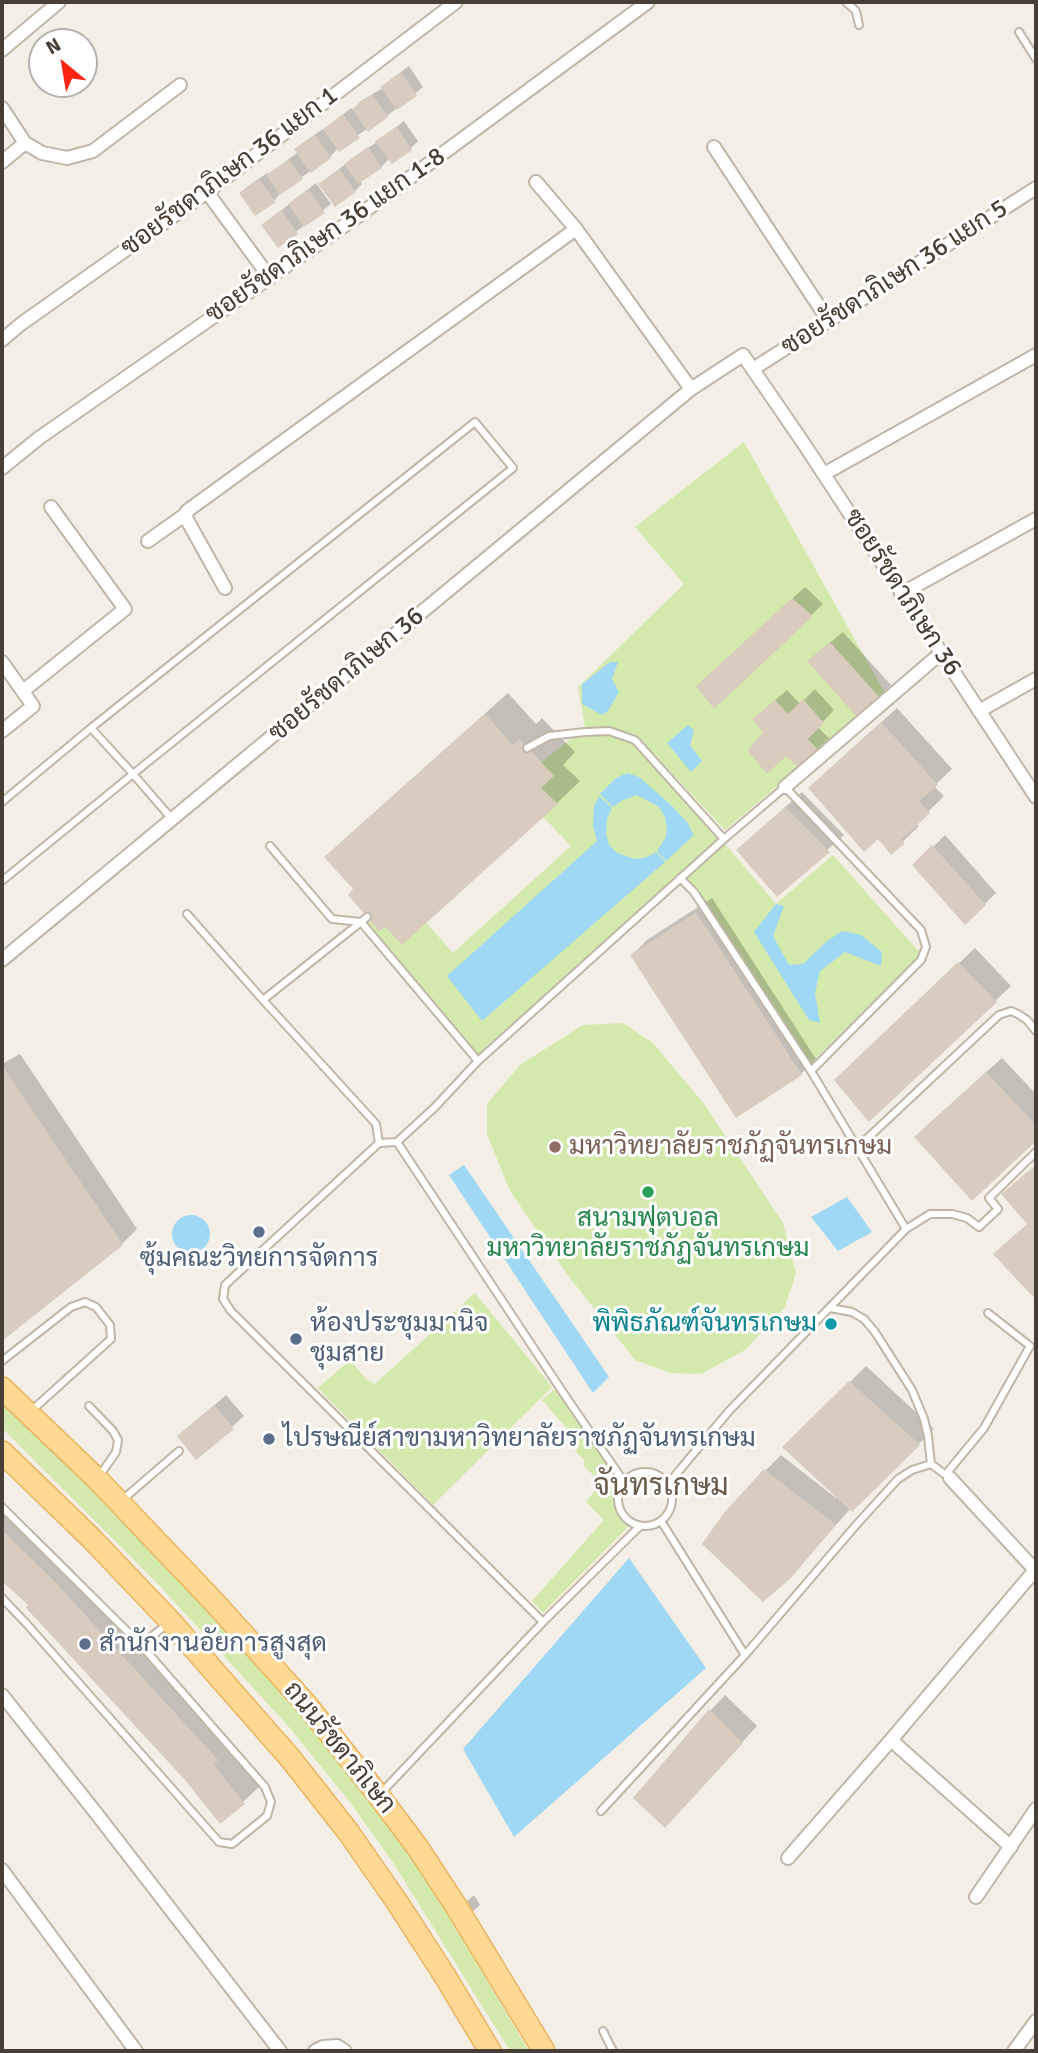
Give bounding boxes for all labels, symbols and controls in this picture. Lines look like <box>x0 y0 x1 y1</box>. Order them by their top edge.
north arrow <box>28 28 98 98</box>
text: N <box>42 33 65 60</box>
street label: ซอยรัชดาภิเษก 36 แยก 1 <box>115 80 345 264</box>
street label: ซอยรัชดาภิเษก 36 แยก 1-8 <box>200 141 452 331</box>
street label: ซอยรัชดาภิเษก 36 แยก 5 <box>776 193 1014 363</box>
street label: ซอยรัชดาภิเษก 36 <box>836 504 968 682</box>
street label: ซอยรัชดาภิเษก 36 <box>263 601 431 749</box>
place label: มหาวิทยาลัยราชภัฏจันทรเกษม <box>569 1131 892 1163</box>
marker: มหาวิทยาลัยราชภัฏจันทรเกษม <box>547 1139 563 1155</box>
marker: สนามฟุตบอล มหาวิทยาลัยราชภัฏจันทรเกษม <box>640 1184 656 1200</box>
place label: สนามฟุตบอล มหาวิทยาลัยราชภัฏจันทรเกษม <box>486 1203 810 1264</box>
marker: ซุ้มคณะวิทยการจัดการ <box>251 1224 267 1240</box>
place label: ซุ้มคณะวิทยการจัดการ <box>140 1243 378 1275</box>
place label: ห้องประชุมมานิจ ชุมสาย <box>310 1308 488 1370</box>
place label: พิพิธภัณฑ์จันทรเกษม <box>592 1308 817 1340</box>
marker: พิพิธภัณฑ์จันทรเกษม <box>823 1316 839 1332</box>
marker: ห้องประชุมมานิจ ชุมสาย <box>288 1331 304 1347</box>
place label: ไปรษณีย์สาขามหาวิทยาลัยราชภัฏจันทรเกษม <box>283 1423 756 1455</box>
marker: ไปรษณีย์สาขามหาวิทยาลัยราชภัฏจันทรเกษม <box>261 1431 277 1447</box>
district label: จันทรเกษม <box>593 1469 729 1505</box>
place label: สำนักงานอัยการสูงสุด <box>99 1628 327 1660</box>
marker: สำนักงานอัยการสูงสุด <box>77 1636 93 1652</box>
street label: ถนนรัชดาภิเษก <box>276 1676 402 1820</box>

